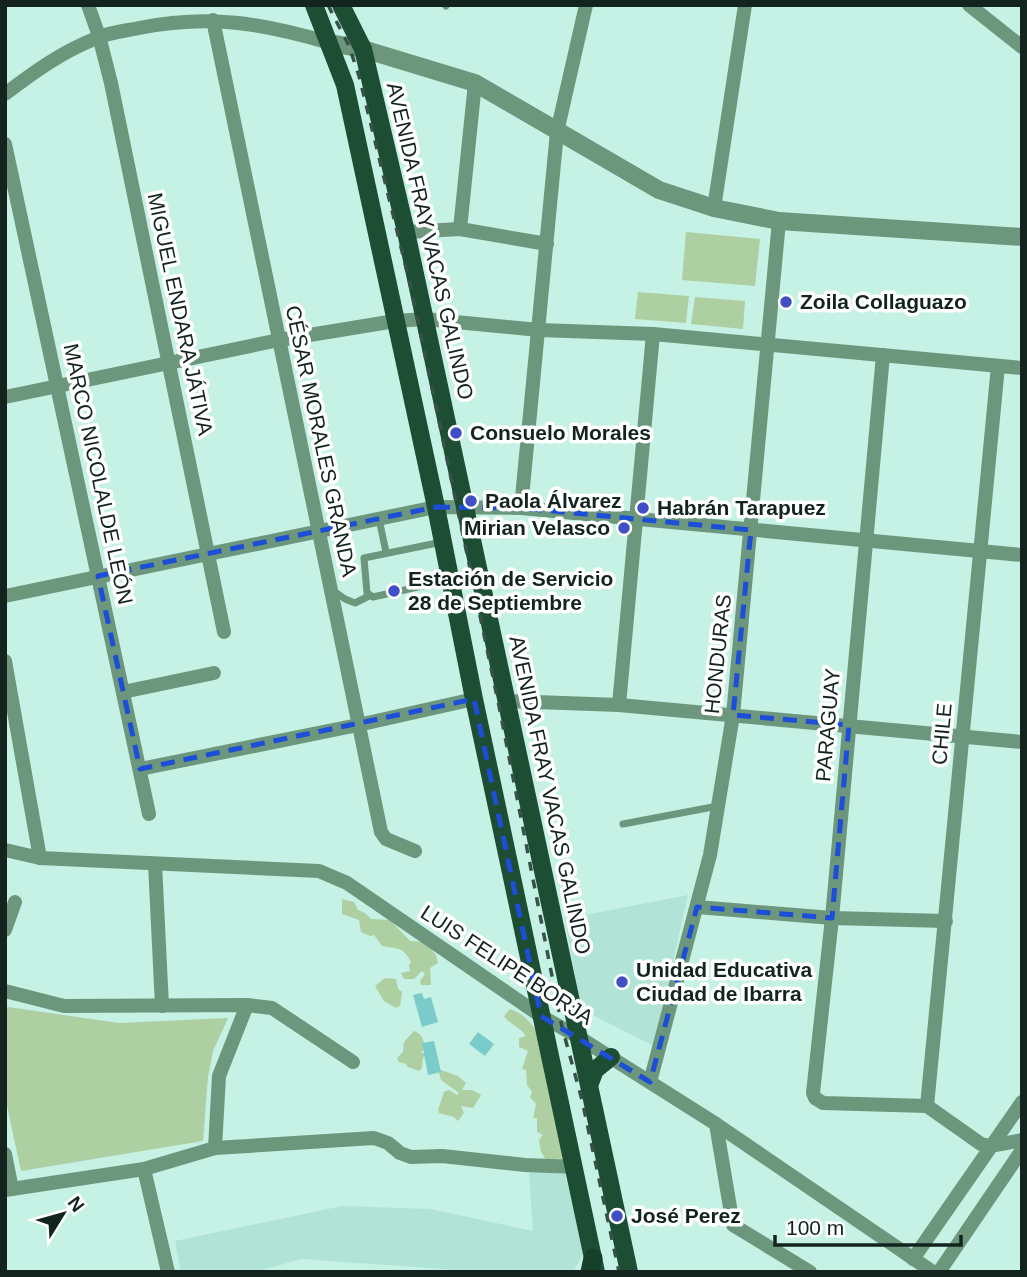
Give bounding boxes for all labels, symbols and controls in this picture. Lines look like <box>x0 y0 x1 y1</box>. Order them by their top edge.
street label: AVENIDA FRAY VACAS GALINDO <box>383 80 478 402</box>
street label: MIGUEL ENDARA JÁTIVA <box>144 191 217 437</box>
place label: Zoila Collaguazo <box>800 290 967 313</box>
marker: Zoila Collaguazo <box>778 294 794 310</box>
street label: CÉSAR MORALES GRANDA <box>281 303 361 579</box>
street label: MARCO NICOLALDE LEÓN <box>60 341 137 606</box>
place label: Consuelo Morales <box>470 421 651 444</box>
marker: Consuelo Morales <box>448 425 464 441</box>
place label: Paola Álvarez <box>485 489 622 512</box>
marker: Paola Álvarez <box>463 493 479 509</box>
place label: Habrán Tarapuez <box>657 496 826 519</box>
marker: Habrán Tarapuez <box>635 500 651 516</box>
place label: Mirian Velasco <box>464 516 610 539</box>
marker: Mirian Velasco <box>616 520 632 536</box>
place label: Estación de Servicio 28 de Septiembre <box>408 567 613 614</box>
marker: Estación de Servicio 28 de Septiembre <box>386 583 402 599</box>
street label: HONDURAS <box>700 593 735 715</box>
street label: AVENIDA FRAY VACAS GALINDO <box>505 633 596 956</box>
street label: PARAGUAY <box>811 667 844 783</box>
street label: CHILE <box>927 702 956 766</box>
street label: LUIS FELIPE BORJA <box>417 900 598 1029</box>
place label: Unidad Educativa Ciudad de Ibarra <box>636 958 813 1005</box>
marker: Unidad Educativa Ciudad de Ibarra <box>614 974 630 990</box>
north arrow <box>28 1179 98 1249</box>
text: N <box>64 1192 89 1216</box>
place label: José Perez <box>631 1204 741 1227</box>
scale bar <box>775 1204 960 1248</box>
marker: José Perez <box>609 1208 625 1224</box>
text: 100 m <box>786 1216 844 1239</box>

